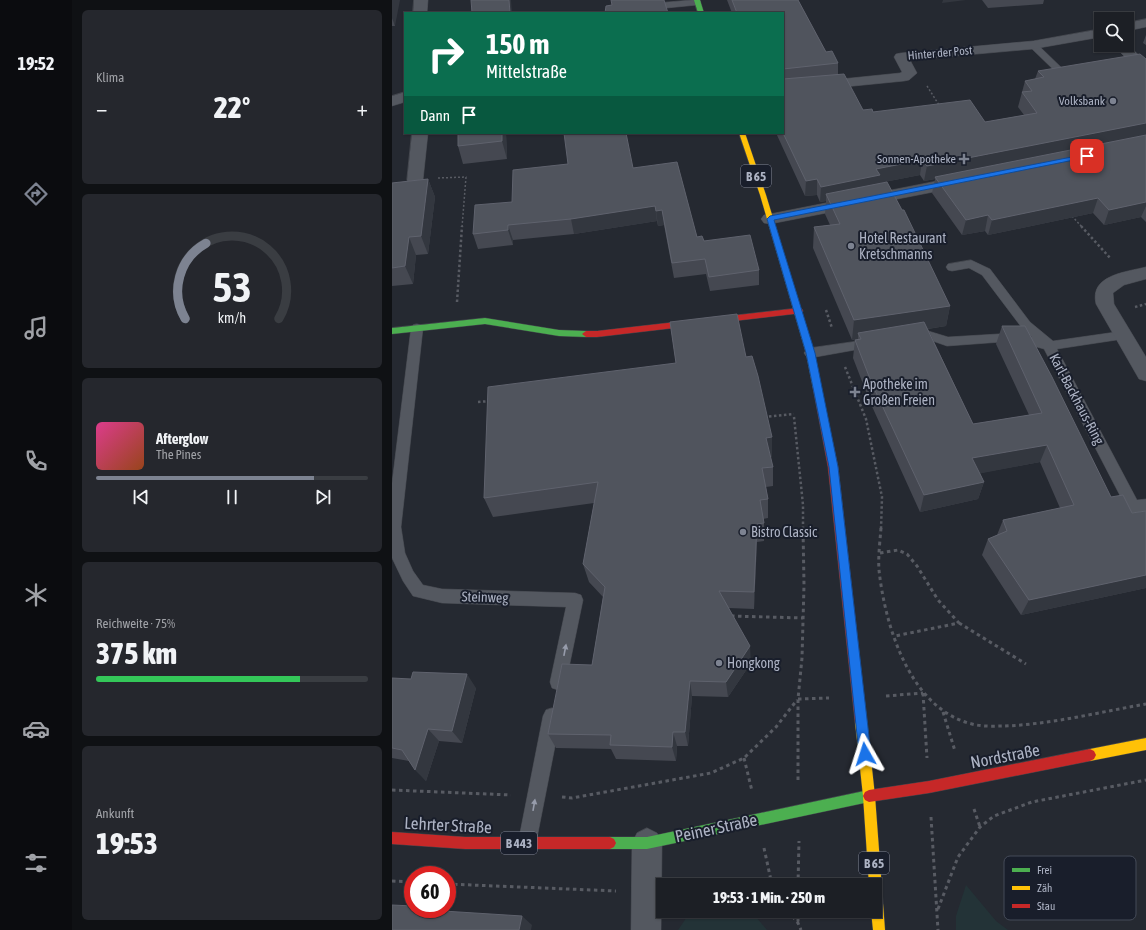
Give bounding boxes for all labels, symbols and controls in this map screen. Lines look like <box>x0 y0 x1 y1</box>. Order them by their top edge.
map controls <box>1094 12 1134 52</box>
button: search <box>1094 12 1134 52</box>
icon: right <box>420 28 472 80</box>
text: 150 m <box>486 28 549 60</box>
street label: Hinter der Post <box>907 43 973 63</box>
text: 19:52 <box>17 53 55 74</box>
text: Mittelstraße <box>486 61 567 82</box>
text: Klima <box>96 70 124 85</box>
text: 22° <box>214 90 250 124</box>
place label: Volksbank <box>1059 94 1106 108</box>
text: − <box>96 95 107 121</box>
text: + <box>357 95 368 121</box>
marker: Volksbank <box>1108 96 1118 106</box>
icon: arrive <box>458 104 480 126</box>
text: Dann <box>420 107 450 124</box>
pin <box>1070 139 1104 173</box>
icon: arrive <box>1076 145 1098 167</box>
place label: Sonnen-Apotheke <box>877 152 956 166</box>
marker: Sonnen-Apotheke <box>959 154 969 164</box>
road number: B 65 <box>741 165 771 187</box>
icon: directions <box>22 180 50 208</box>
place label: Hotel Restaurant Kretschmanns <box>859 230 946 262</box>
marker: Hotel Restaurant Kretschmanns <box>846 241 856 251</box>
text: 53 <box>212 263 252 311</box>
text: km/h <box>218 310 246 326</box>
icon: music <box>22 314 50 342</box>
street label: Karl-Backhaus-Ring <box>1046 351 1108 447</box>
place label: Apotheke im Großen Freien <box>863 376 935 408</box>
marker: Apotheke im Großen Freien <box>850 387 860 397</box>
text: Afterglow <box>156 430 209 447</box>
icon: phone <box>22 447 50 475</box>
text: The Pines <box>156 447 201 462</box>
icon: previous <box>130 486 152 508</box>
icon: pause <box>221 486 243 508</box>
icon: next <box>312 486 334 508</box>
place label: Bistro Classic <box>751 524 818 540</box>
marker: Bistro Classic <box>738 527 748 537</box>
icon: climate <box>22 581 50 609</box>
street label: Steinweg <box>461 588 509 606</box>
text: Reichweite · 75% <box>96 616 175 631</box>
text: 375 km <box>96 636 177 670</box>
one-way arrow <box>562 644 568 656</box>
place label: Hongkong <box>727 655 780 671</box>
marker: Hongkong <box>714 658 724 668</box>
icon: car <box>22 715 50 743</box>
position arrow <box>844 733 886 775</box>
street label: Nordstraße <box>969 739 1042 773</box>
one-way arrow <box>531 799 537 811</box>
text: Ankunft <box>96 806 134 821</box>
street label: Peiner Straße <box>673 809 759 846</box>
street label: Lehrter Straße <box>404 813 492 837</box>
text: 19:53 <box>96 826 158 860</box>
road number: B 443 <box>501 832 537 854</box>
icon: filters <box>22 849 50 877</box>
road number: B 65 <box>859 852 889 874</box>
legend <box>1004 856 1136 920</box>
text: Frei <box>1037 864 1052 876</box>
speed limit sign: 60 <box>404 866 456 918</box>
text: Zäh <box>1037 882 1052 894</box>
text: 19:53 · 1 Min. · 250 m <box>713 889 825 906</box>
text: Stau <box>1037 900 1055 912</box>

